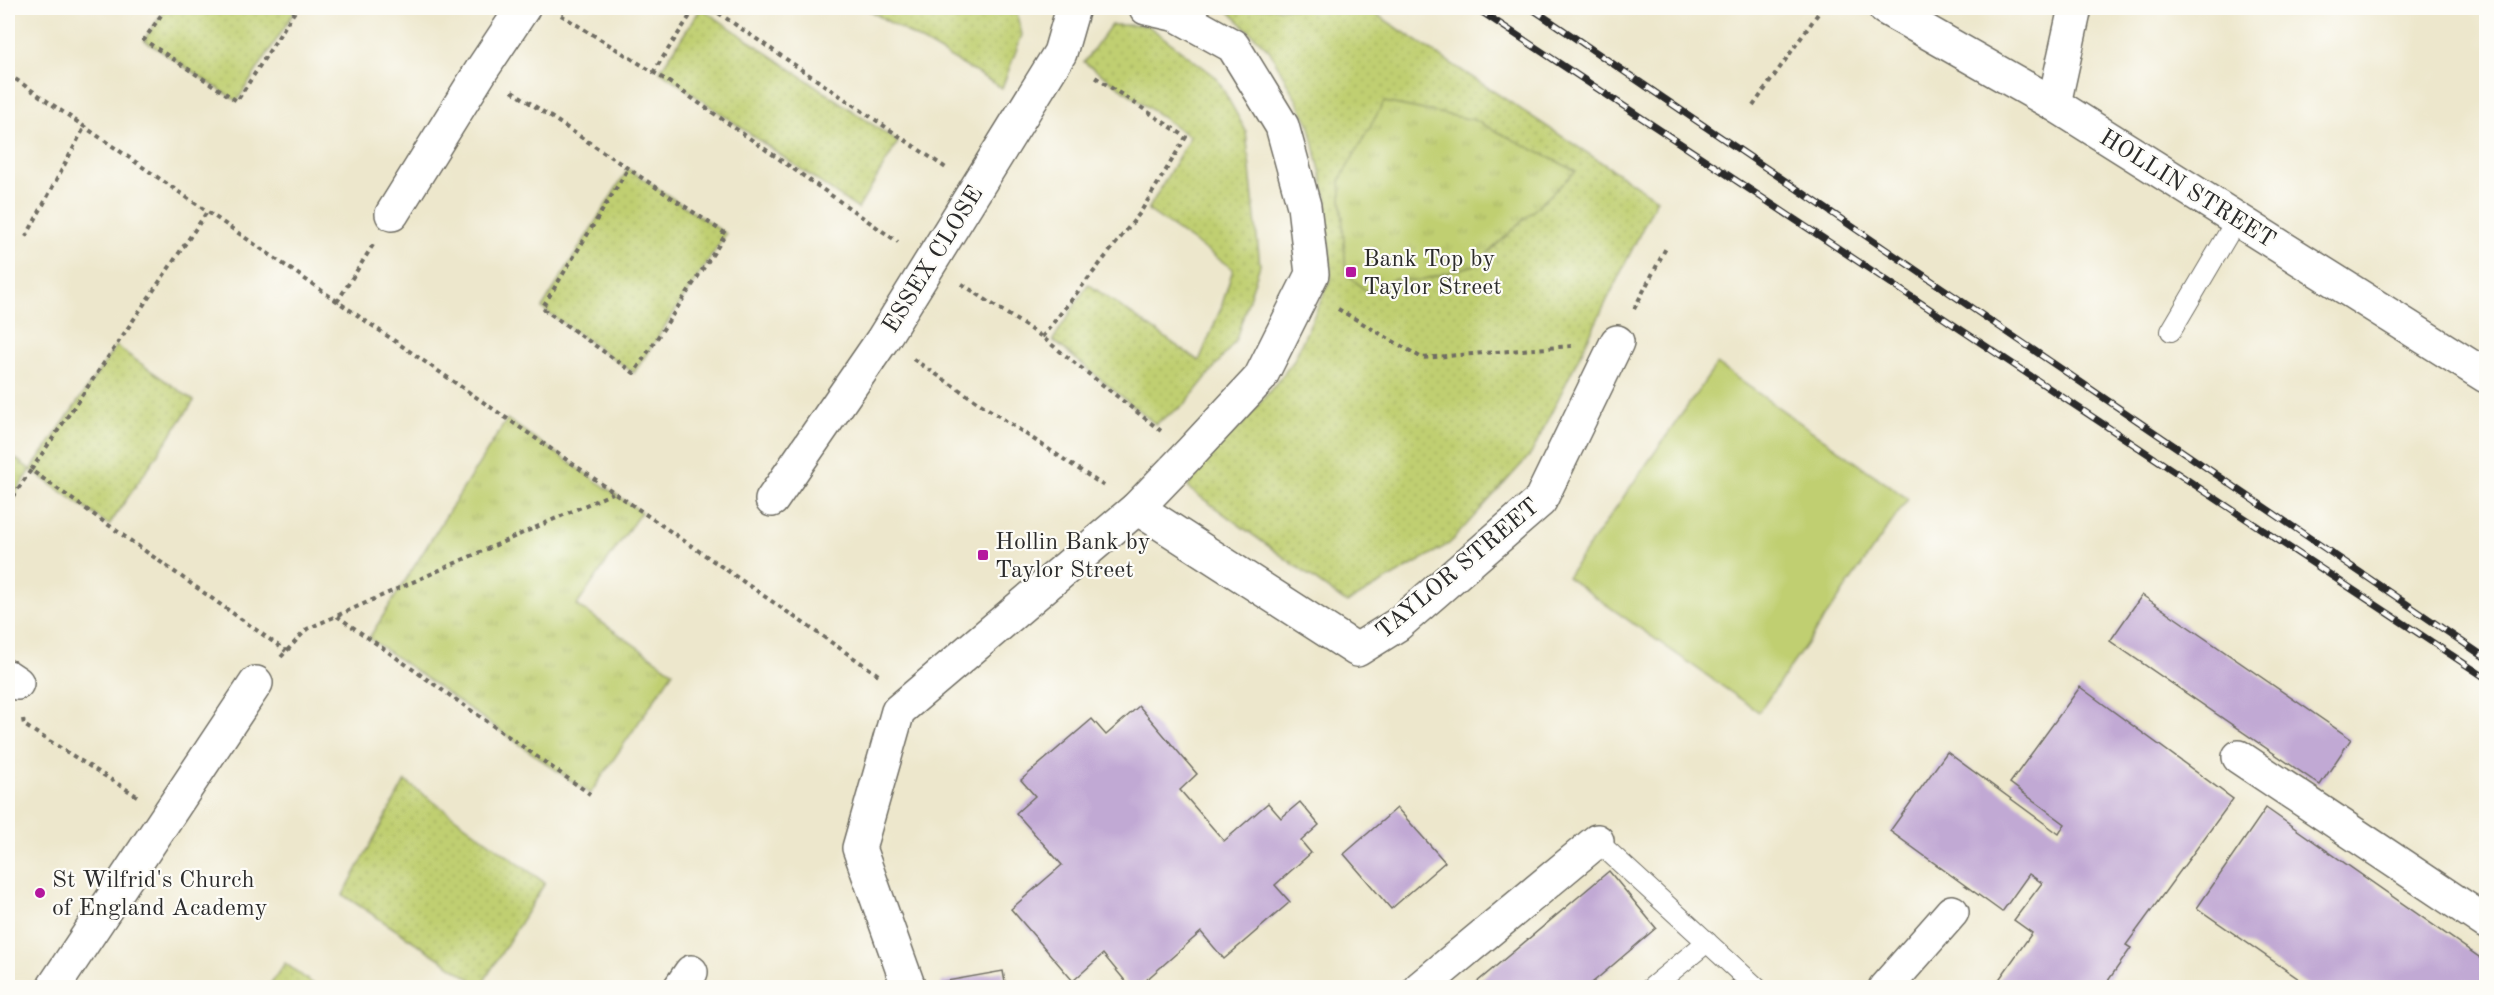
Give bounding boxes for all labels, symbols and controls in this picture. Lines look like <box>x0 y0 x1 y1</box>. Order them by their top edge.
street label: HOLLIN STREET <box>2095 126 2279 253</box>
street label: ESSEX CLOSE <box>879 182 988 338</box>
place label: Bank Top by Taylor Street <box>1363 248 1502 300</box>
marker: Bank Top by Taylor Street <box>1344 265 1358 279</box>
street label: TAYLOR STREET <box>1372 495 1544 644</box>
place label: Hollin Bank by Taylor Street <box>995 531 1151 583</box>
marker: Hollin Bank by Taylor Street <box>976 548 990 562</box>
place label: St Wilfrid's Church of England Academy <box>52 869 268 921</box>
marker: St Wilfrid's Church of England Academy <box>33 886 47 900</box>

